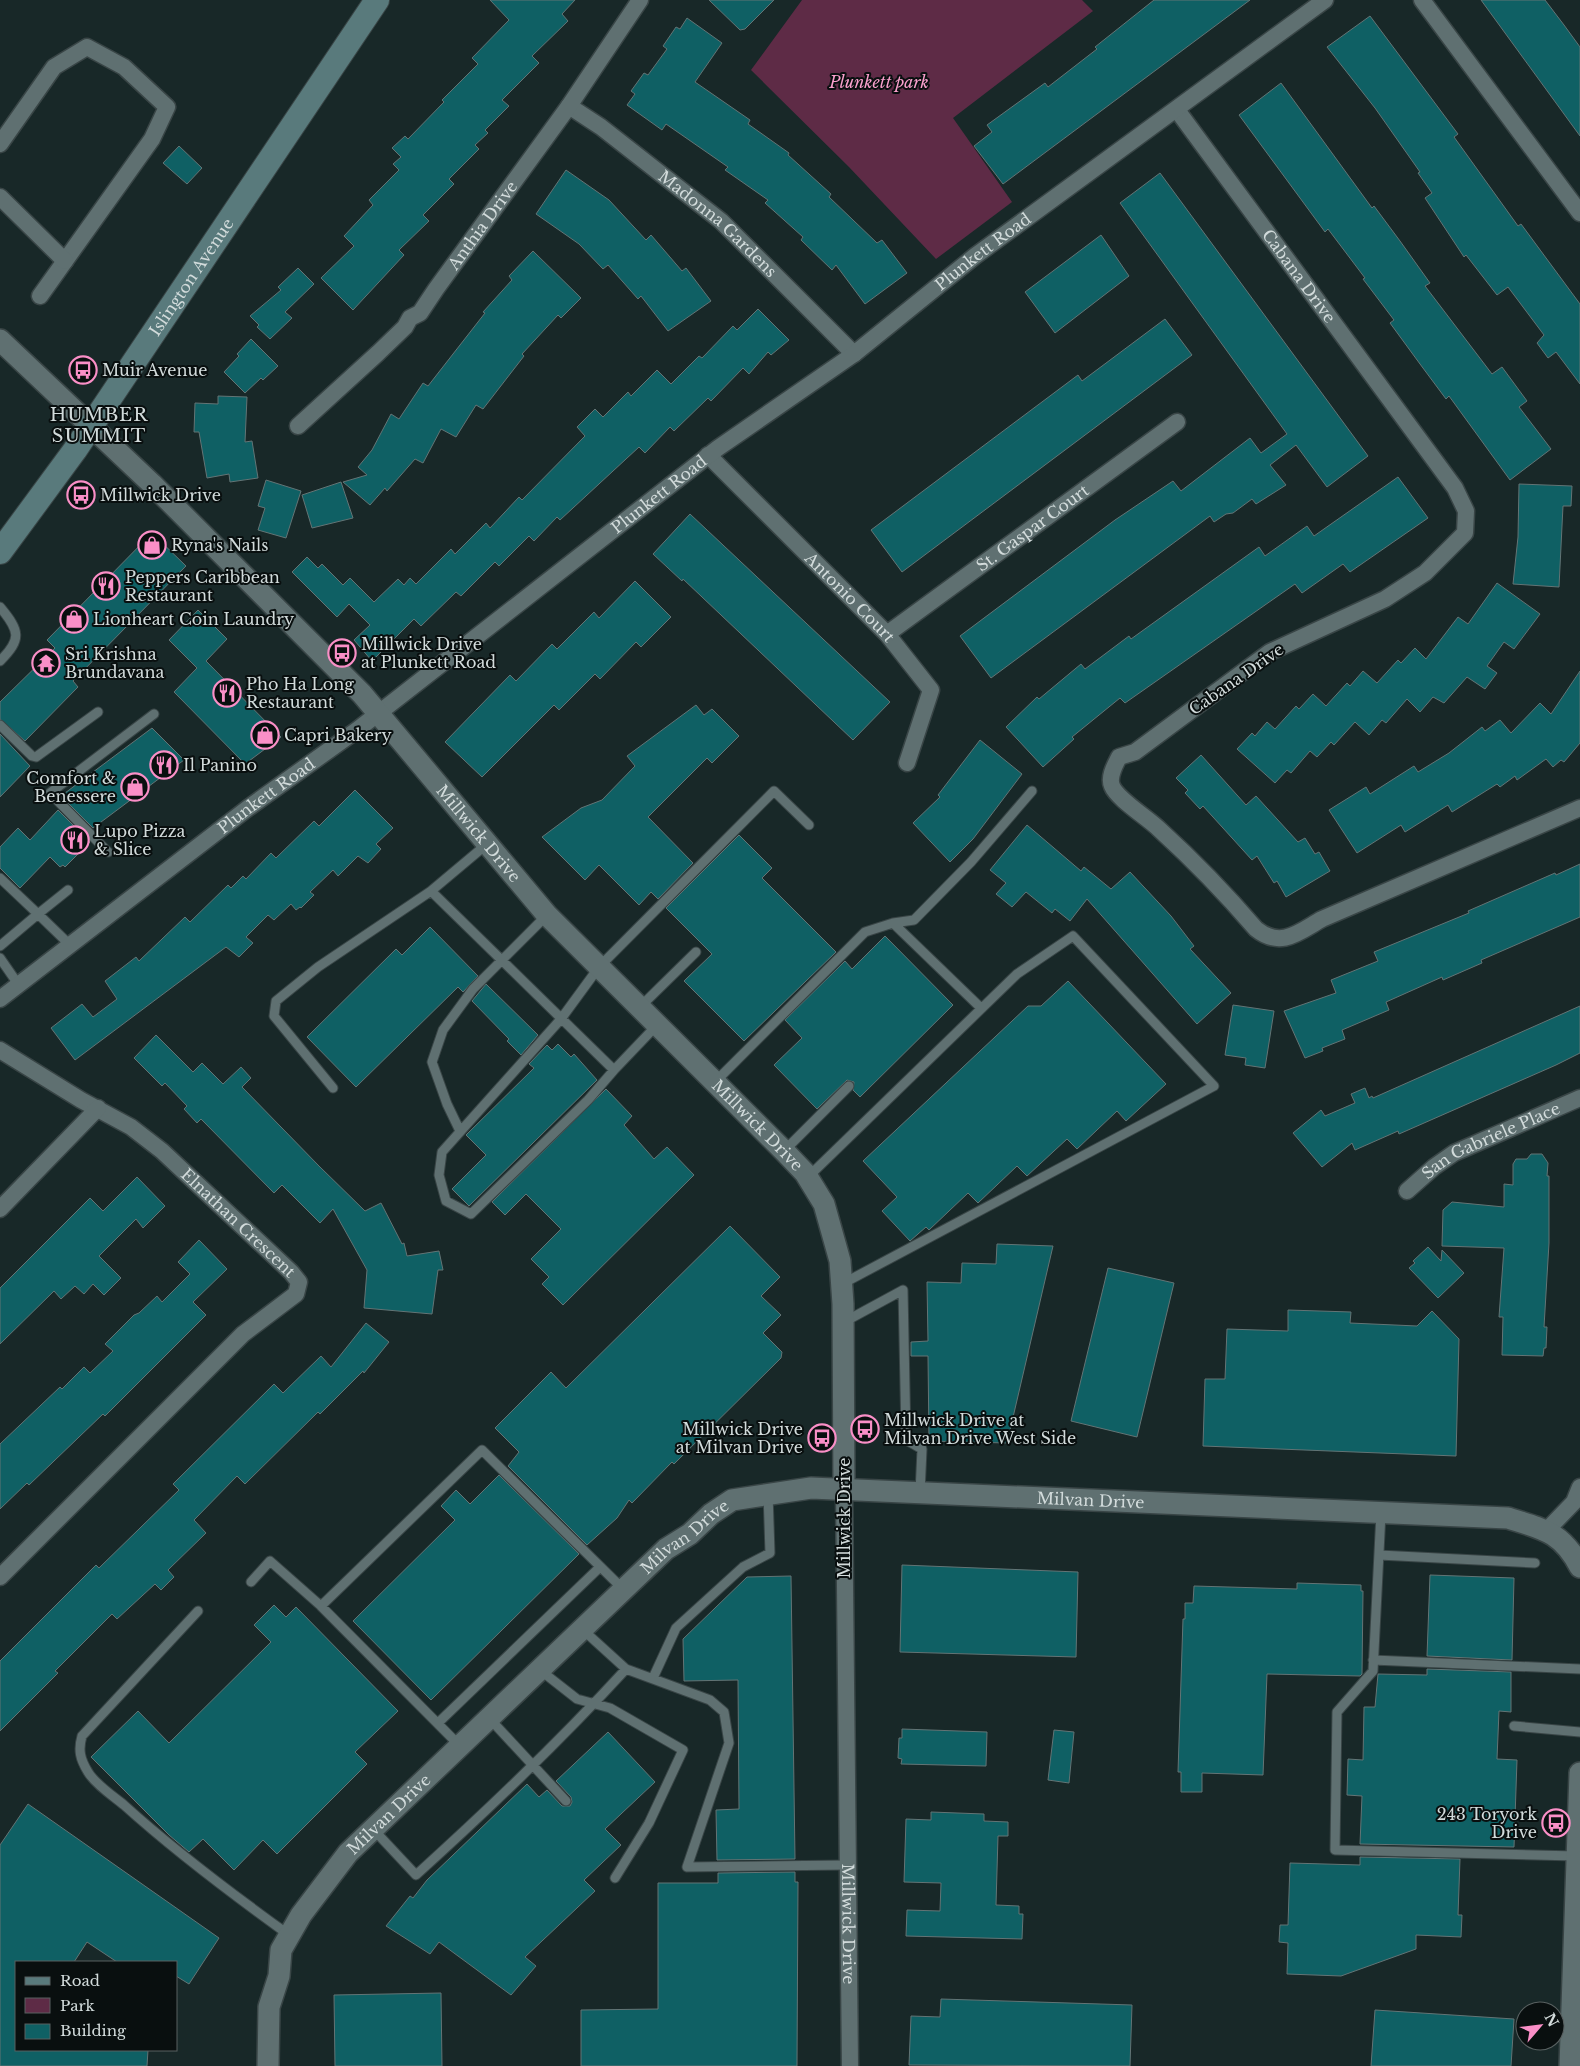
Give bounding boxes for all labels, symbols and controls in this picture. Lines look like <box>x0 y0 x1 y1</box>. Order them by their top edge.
park label: Plunkett park <box>828 72 929 92</box>
street label: Madonna Gardens <box>655 166 781 281</box>
street label: Anthia Drive <box>443 177 521 274</box>
street label: Plunkett Road <box>931 208 1035 295</box>
street label: Islington Avenue <box>144 214 238 340</box>
street label: Cabana Drive <box>1258 225 1340 327</box>
bus stop icon: Muir Avenue <box>68 355 98 385</box>
place label: Muir Avenue <box>102 360 207 380</box>
district label: HUMBER SUMMIT <box>50 404 148 447</box>
street label: Plunkett Road <box>607 451 711 538</box>
bus stop icon: Millwick Drive <box>66 480 96 510</box>
street label: St. Gaspar Court <box>972 480 1093 576</box>
place label: Millwick Drive <box>100 485 221 505</box>
shop icon: Ryna's Nails <box>137 530 167 560</box>
place label: Ryna's Nails <box>171 535 269 555</box>
street label: Antonio Court <box>800 547 899 646</box>
place label: Peppers Caribbean Restaurant <box>125 567 280 605</box>
restaurant icon: Peppers Caribbean Restaurant <box>91 571 121 601</box>
shop icon: Lionheart Coin Laundry <box>59 604 89 634</box>
place label: Lionheart Coin Laundry <box>93 609 295 629</box>
place label: Millwick Drive at Plunkett Road <box>361 634 496 672</box>
bus stop icon: Millwick Drive at Plunkett Road <box>327 638 357 668</box>
street label: Cabana Drive <box>1185 639 1287 719</box>
place label: Sri Krishna Brundavana <box>65 644 164 682</box>
temple icon: Sri Krishna Brundavana <box>31 648 61 678</box>
place label: Pho Ha Long Restaurant <box>246 674 354 712</box>
restaurant icon: Pho Ha Long Restaurant <box>212 678 242 708</box>
shop icon: Capri Bakery <box>250 720 280 750</box>
place label: Capri Bakery <box>284 725 392 745</box>
restaurant icon: Il Panino <box>149 750 179 780</box>
street label: Plunkett Road <box>213 753 319 838</box>
place label: Il Panino <box>183 755 257 775</box>
place label: Comfort & Benessere <box>26 768 116 806</box>
shop icon: Comfort & Benessere <box>120 772 150 802</box>
street label: Millwick Drive <box>432 780 525 886</box>
place label: Lupo Pizza & Slice <box>94 821 186 859</box>
restaurant icon: Lupo Pizza & Slice <box>60 825 90 855</box>
street label: Millwick Drive <box>708 1075 807 1175</box>
street label: San Gabriele Place <box>1417 1098 1563 1183</box>
street label: Elnathan Crescent <box>177 1164 300 1281</box>
place label: Millwick Drive at Milvan Drive West Side <box>884 1410 1076 1448</box>
bus stop icon: Millwick Drive at Milvan Drive West Side <box>850 1414 880 1444</box>
place label: Millwick Drive at Milvan Drive <box>676 1419 803 1457</box>
bus stop icon: Millwick Drive at Milvan Drive <box>807 1423 837 1453</box>
street label: Millwick Drive <box>834 1458 854 1578</box>
street label: Milvan Drive <box>1036 1488 1145 1512</box>
street label: Milvan Drive <box>636 1495 732 1578</box>
street label: Milvan Drive <box>343 1770 435 1859</box>
place label: 243 Toryork Drive <box>1437 1804 1537 1842</box>
bus stop icon: 243 Toryork Drive <box>1541 1808 1571 1838</box>
street label: Millwick Drive <box>838 1863 859 1985</box>
legend <box>15 1961 178 2051</box>
text: Road <box>60 1971 100 1990</box>
text: Park <box>60 1996 96 2015</box>
north arrow <box>1515 2001 1565 2051</box>
text: N <box>1540 2010 1563 2030</box>
text: Building <box>60 2021 127 2040</box>

